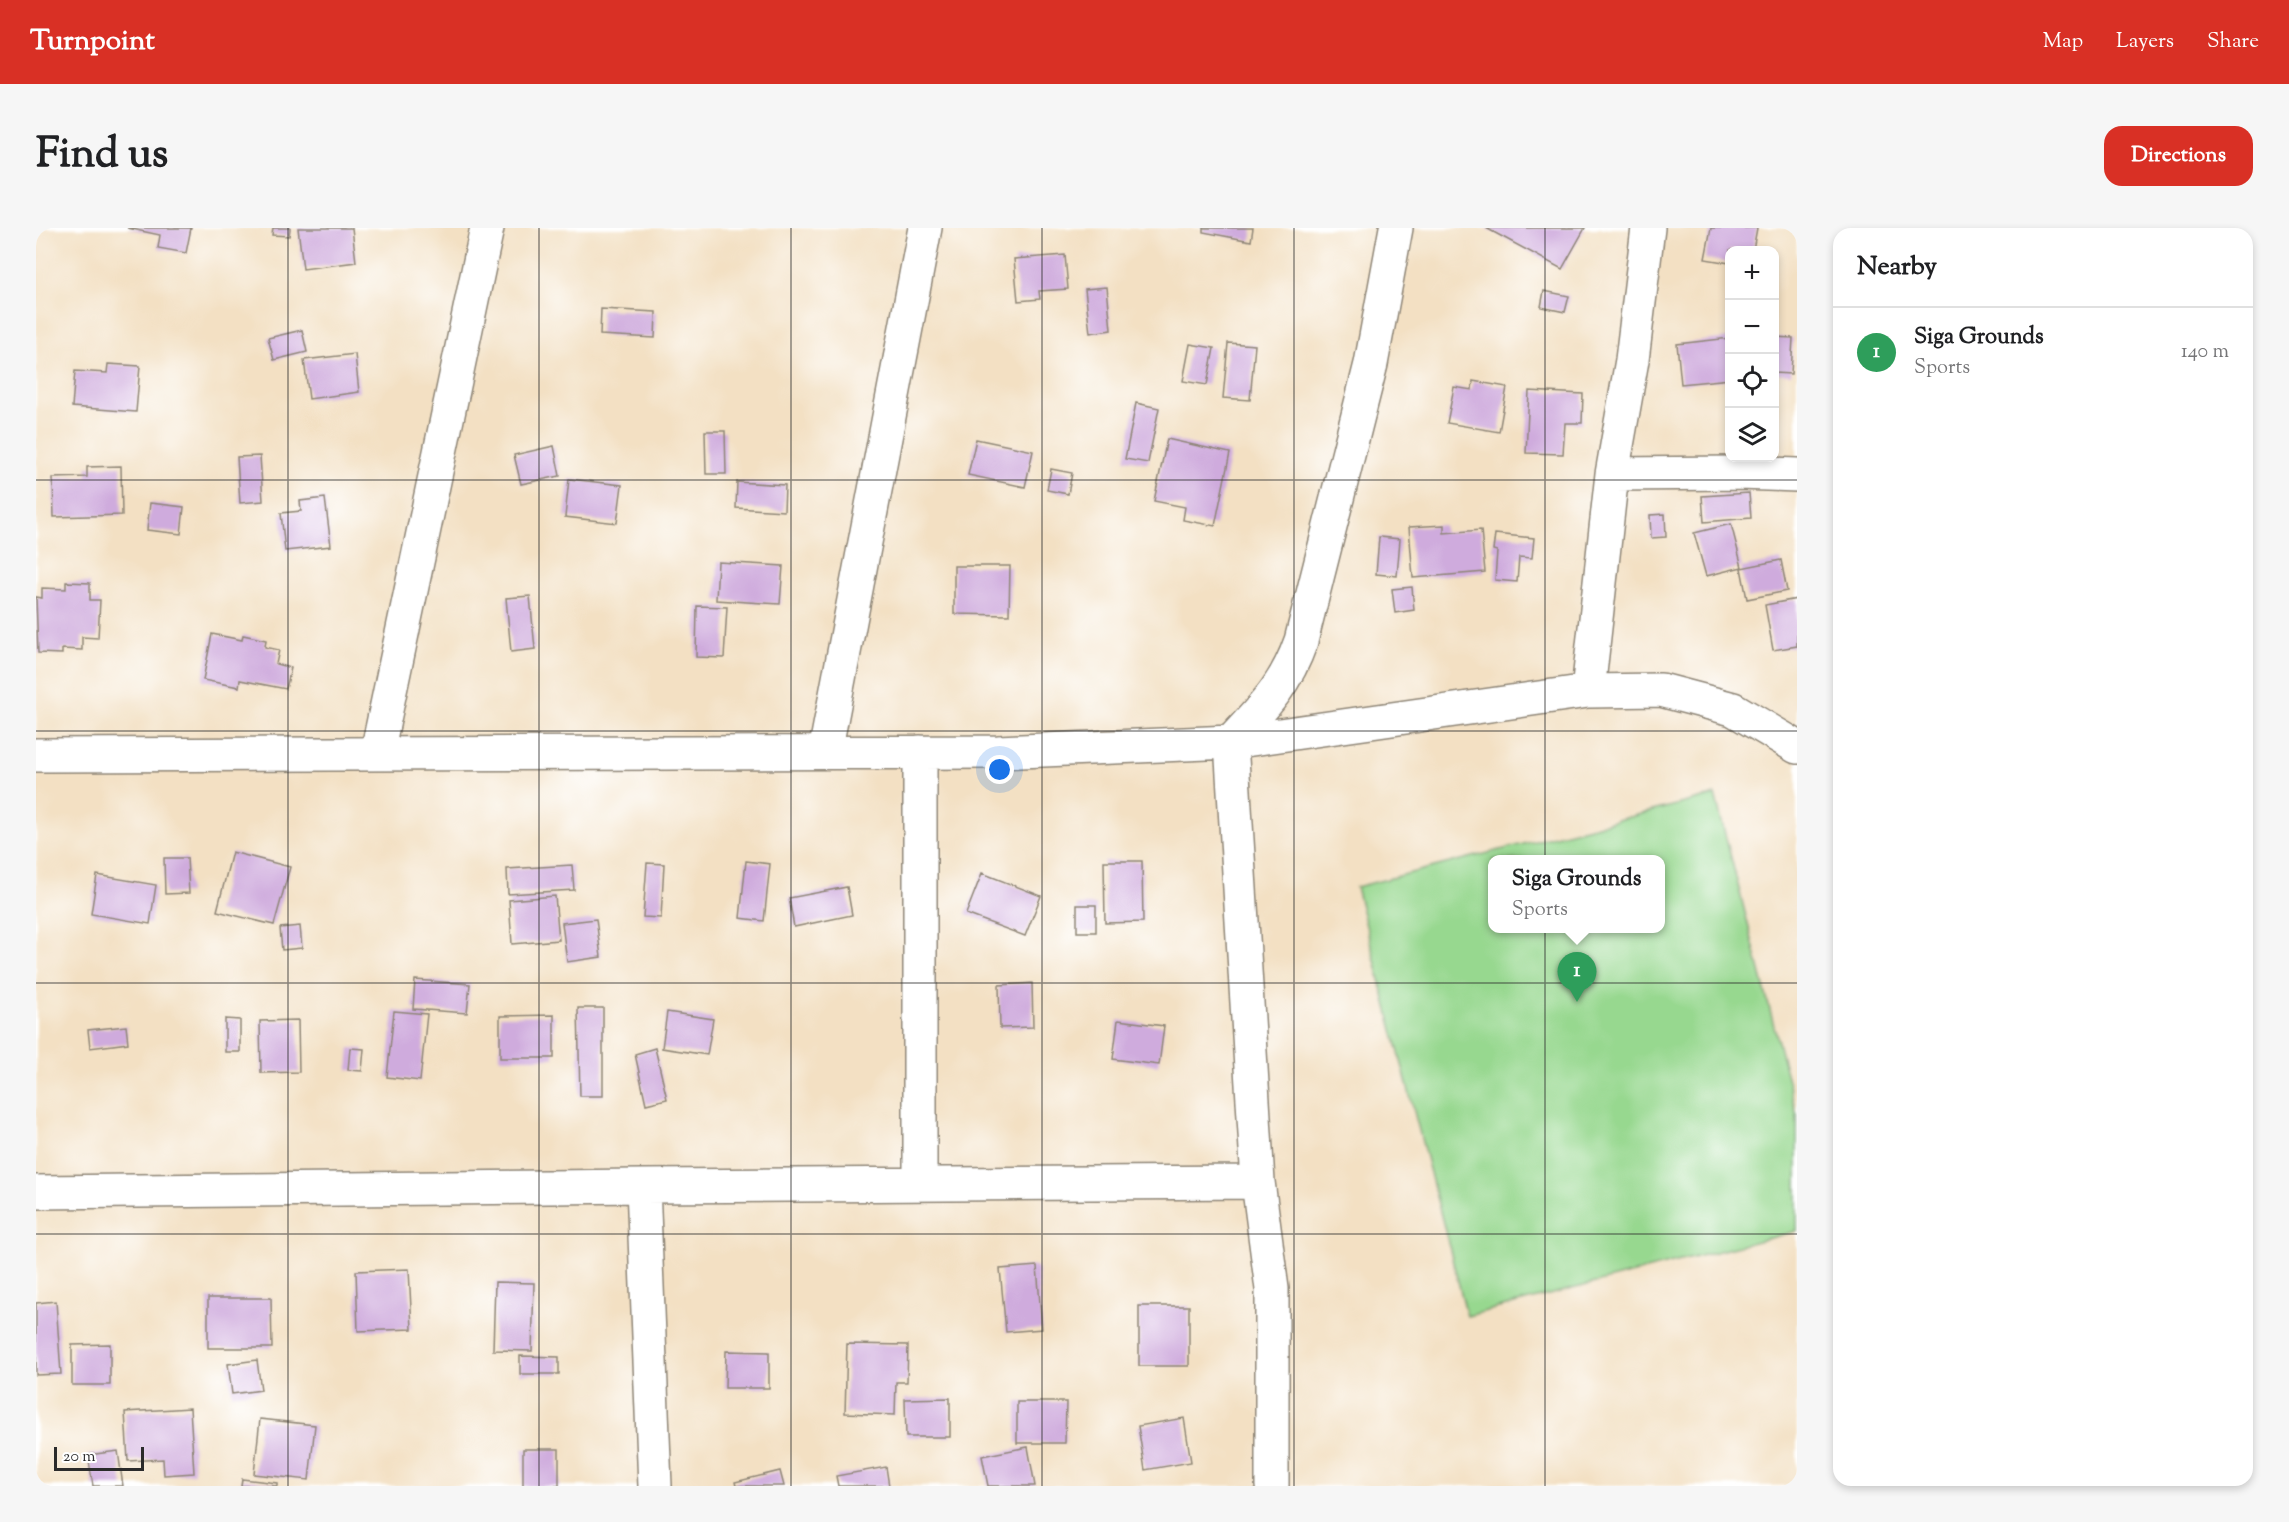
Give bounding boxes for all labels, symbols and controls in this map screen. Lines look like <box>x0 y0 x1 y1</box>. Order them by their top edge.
text: Turnpoint <box>30 22 155 62</box>
text: Map <box>2043 27 2083 57</box>
text: Layers <box>2116 27 2174 57</box>
text: Share <box>2207 27 2259 57</box>
text: Find us <box>36 126 168 186</box>
button: Directions <box>2104 126 2253 186</box>
map controls <box>1725 246 1779 462</box>
button: + <box>1725 246 1779 300</box>
text: Nearby <box>1857 249 1937 286</box>
button: − <box>1725 300 1779 354</box>
text: Siga Grounds <box>1914 322 2044 354</box>
text: 1 <box>1873 338 1880 367</box>
text: 140 m <box>2181 338 2229 367</box>
button: locate <box>1725 354 1779 408</box>
text: Sports <box>1914 354 1970 383</box>
button: layers <box>1725 408 1779 462</box>
your location <box>985 755 1014 784</box>
popup <box>1488 855 1665 933</box>
text: Siga Grounds <box>1512 864 1641 896</box>
text: Sports <box>1512 896 1568 925</box>
pin: 1 <box>1558 952 1596 1002</box>
scale bar <box>54 1444 144 1472</box>
text: 20 m <box>63 1446 96 1469</box>

